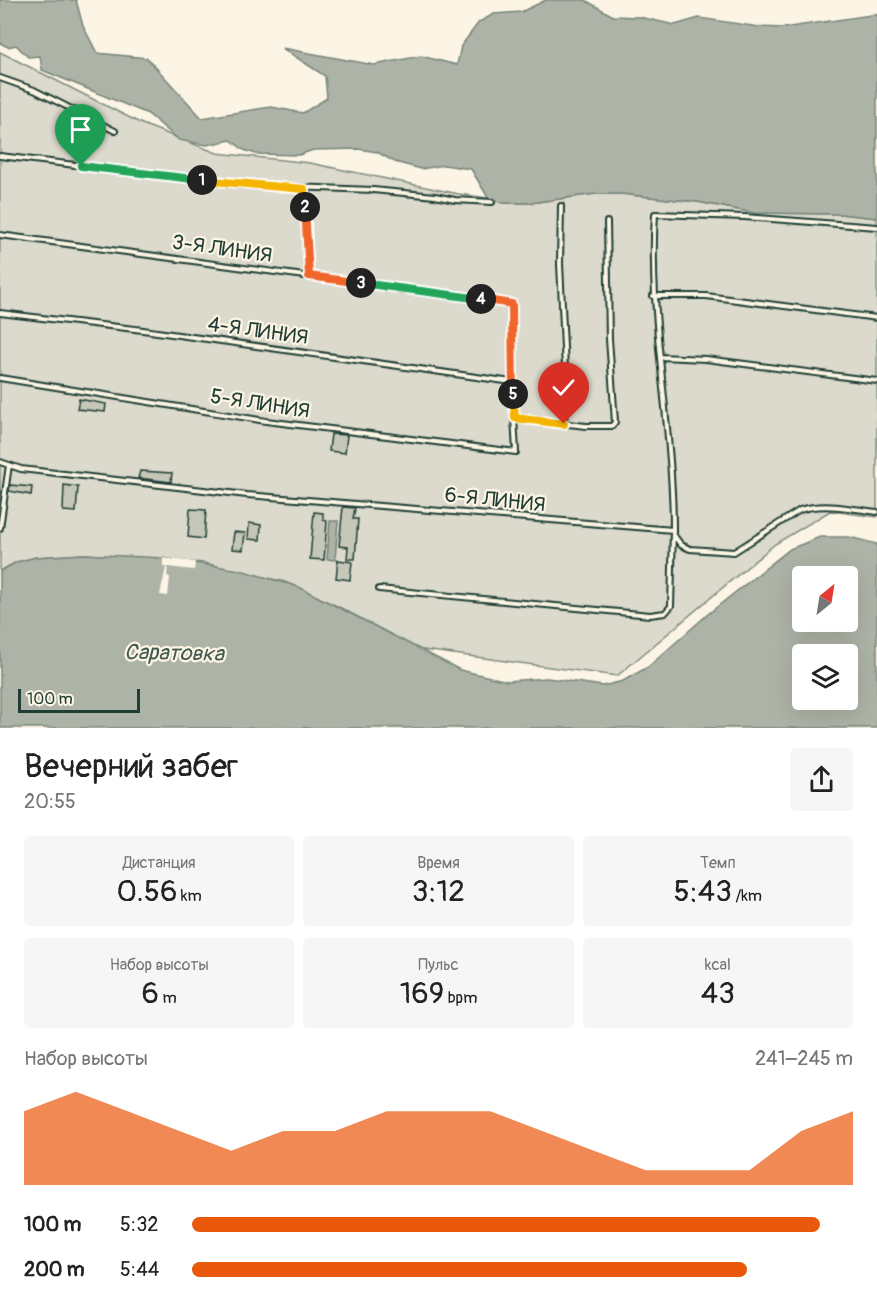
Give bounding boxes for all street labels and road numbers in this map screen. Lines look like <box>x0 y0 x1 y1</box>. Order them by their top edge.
street label: 3-Я ЛИНИЯ <box>170 229 274 269</box>
street label: 4-Я ЛИНИЯ <box>206 311 310 351</box>
street label: 5-Я ЛИНИЯ <box>208 383 312 425</box>
street label: 6-Я ЛИНИЯ <box>443 481 547 519</box>

